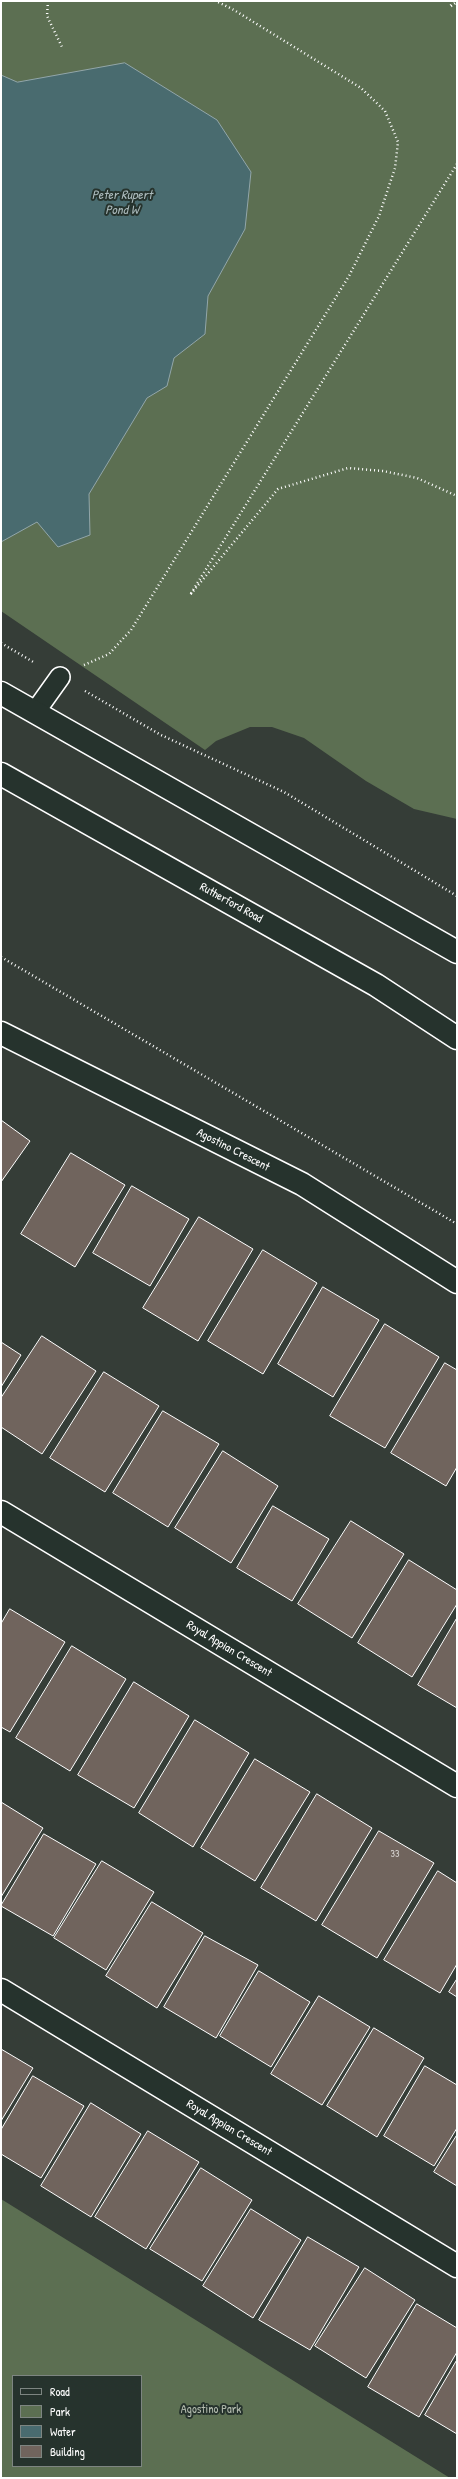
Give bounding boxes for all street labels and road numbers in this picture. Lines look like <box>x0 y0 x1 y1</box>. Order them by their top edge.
street label: Rutherford Road <box>197 880 265 926</box>
street label: Agostino Crescent <box>194 1125 272 1175</box>
street label: Royal Appian Crescent <box>184 1618 274 1680</box>
street label: Royal Appian Crescent <box>184 2097 274 2159</box>

